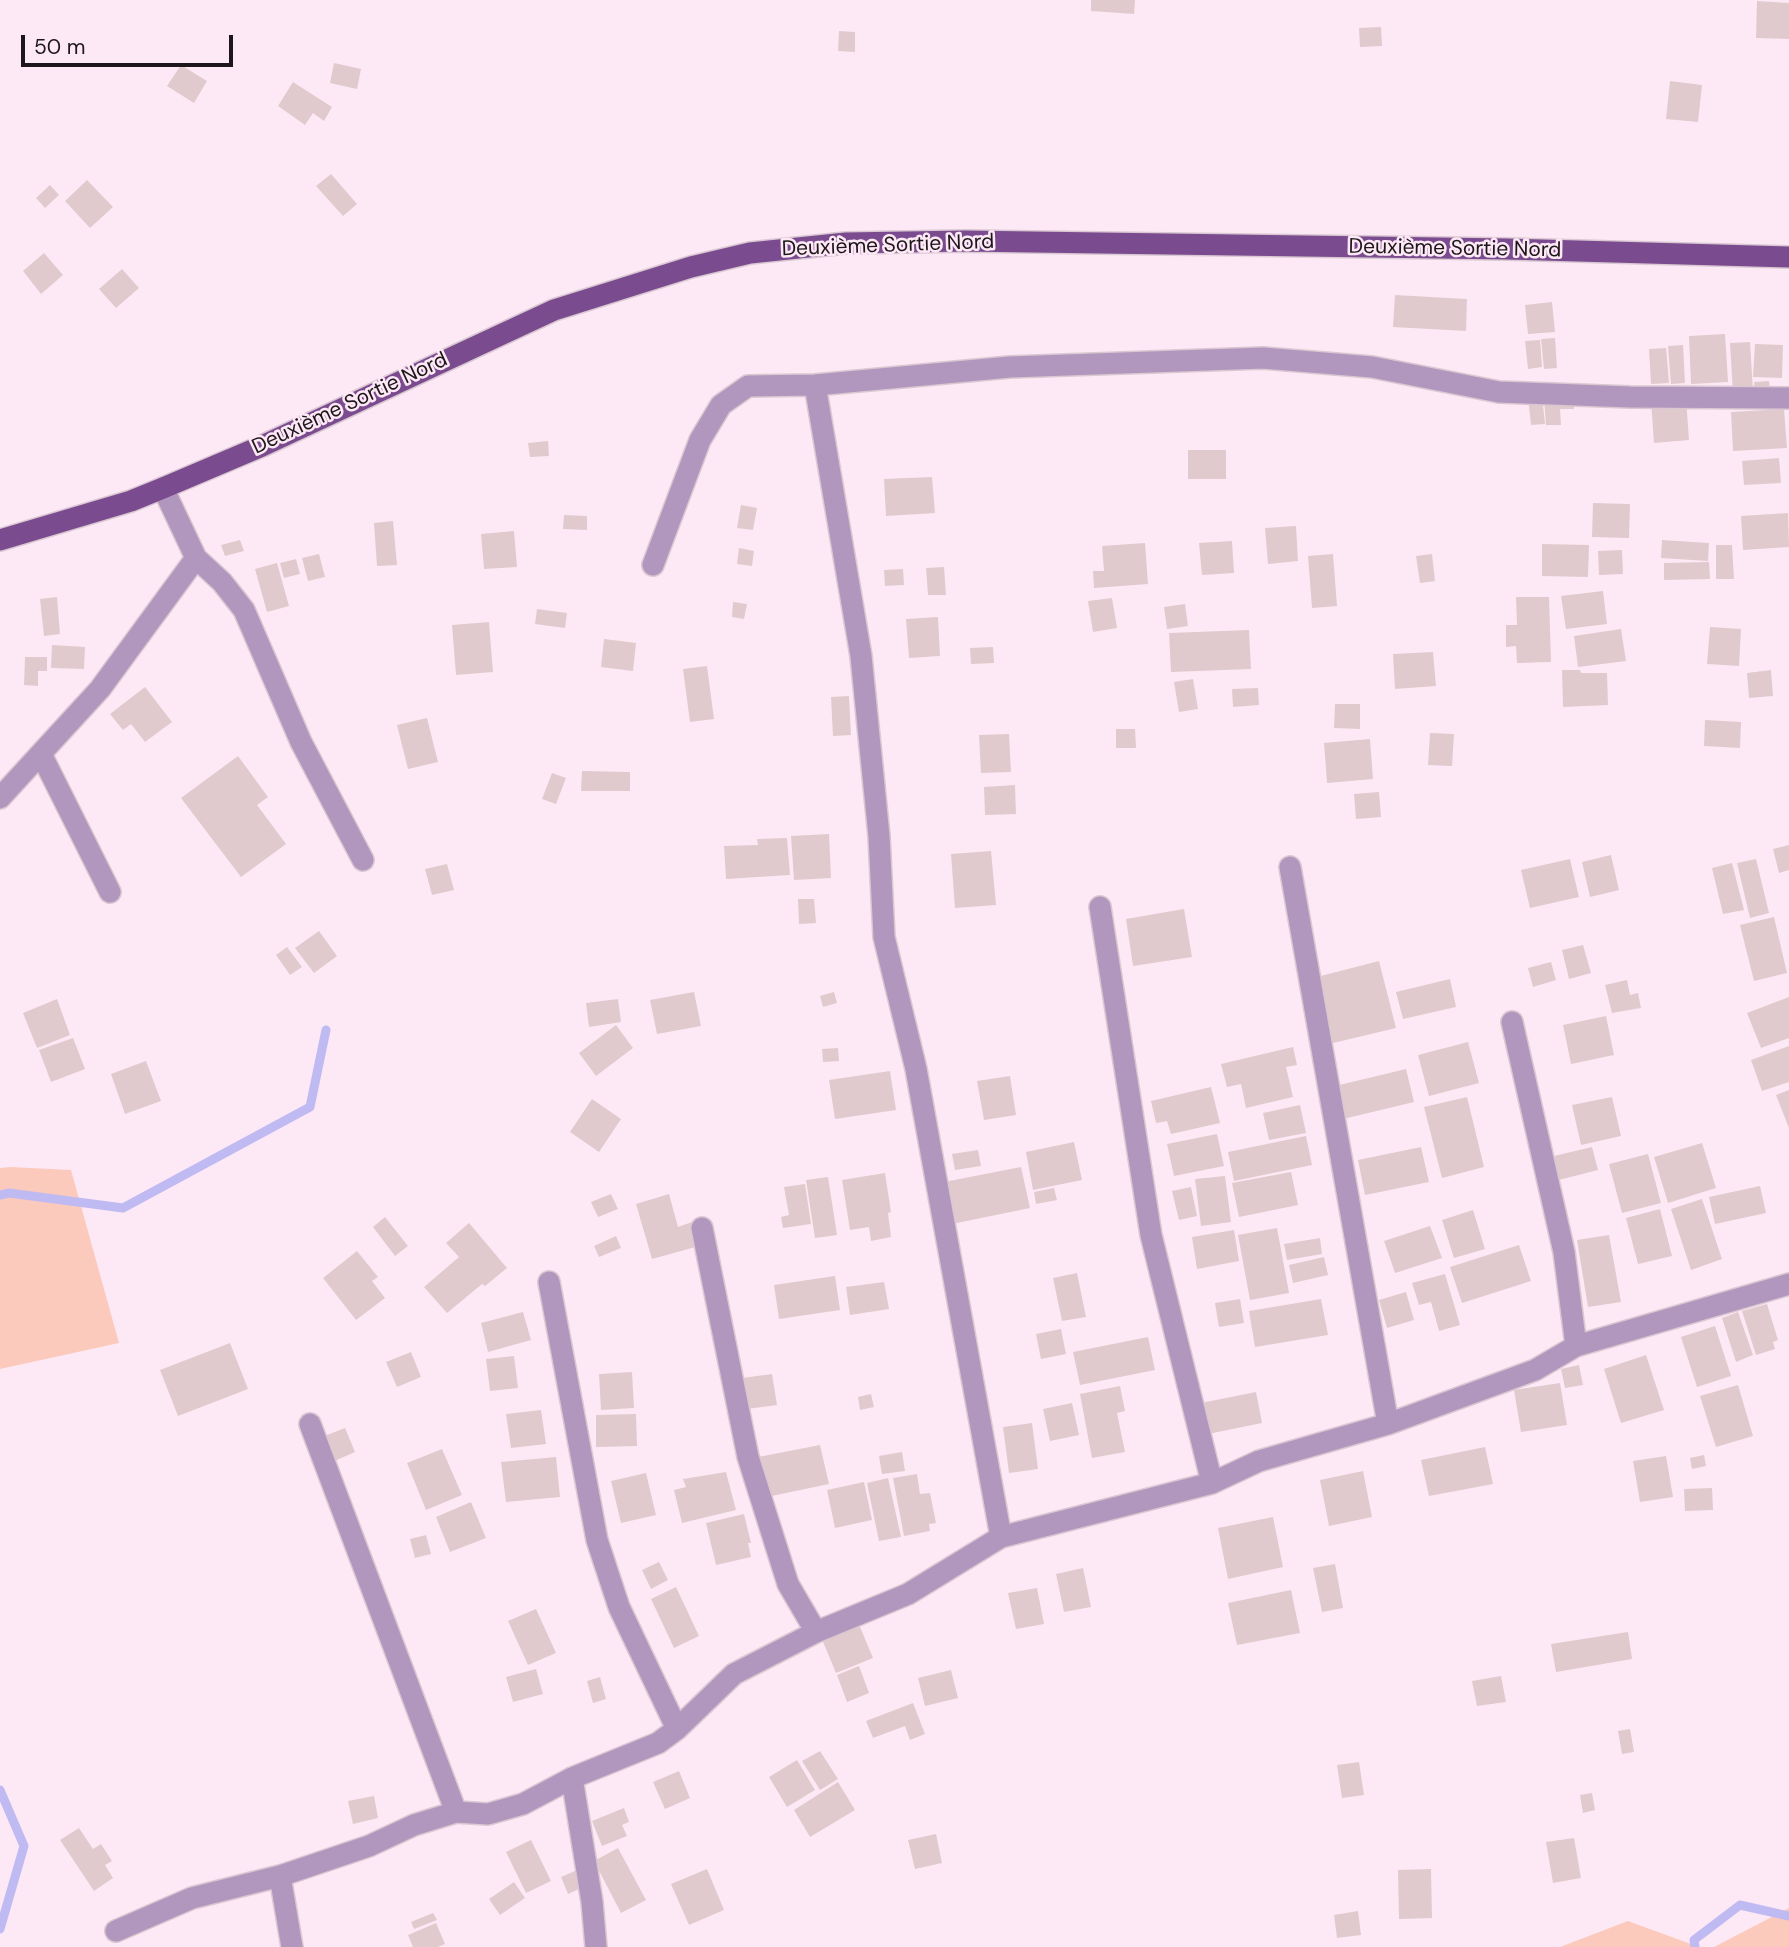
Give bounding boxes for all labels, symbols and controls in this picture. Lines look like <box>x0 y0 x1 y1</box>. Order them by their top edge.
scale bar <box>24 21 236 65</box>
text: 50 m <box>34 33 85 61</box>
street label: Deuxième Sortie Nord <box>781 230 995 262</box>
street label: Deuxième Sortie Nord <box>1348 235 1562 263</box>
street label: Deuxième Sortie Nord <box>248 348 452 460</box>

